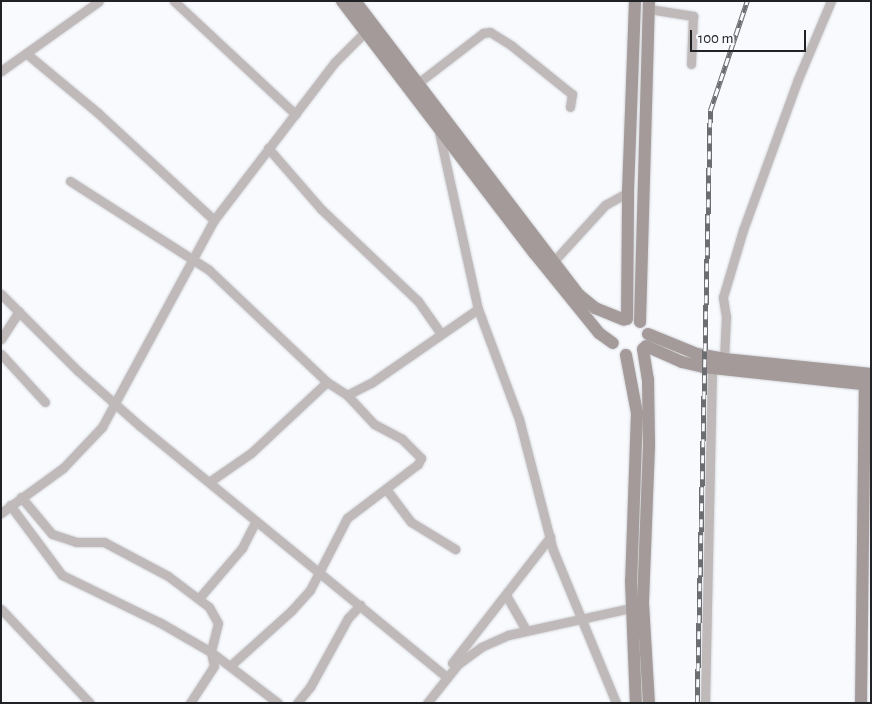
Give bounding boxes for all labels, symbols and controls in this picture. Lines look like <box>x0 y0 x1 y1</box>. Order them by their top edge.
scale bar <box>692 20 808 52</box>
text: 100 m <box>698 31 733 46</box>

